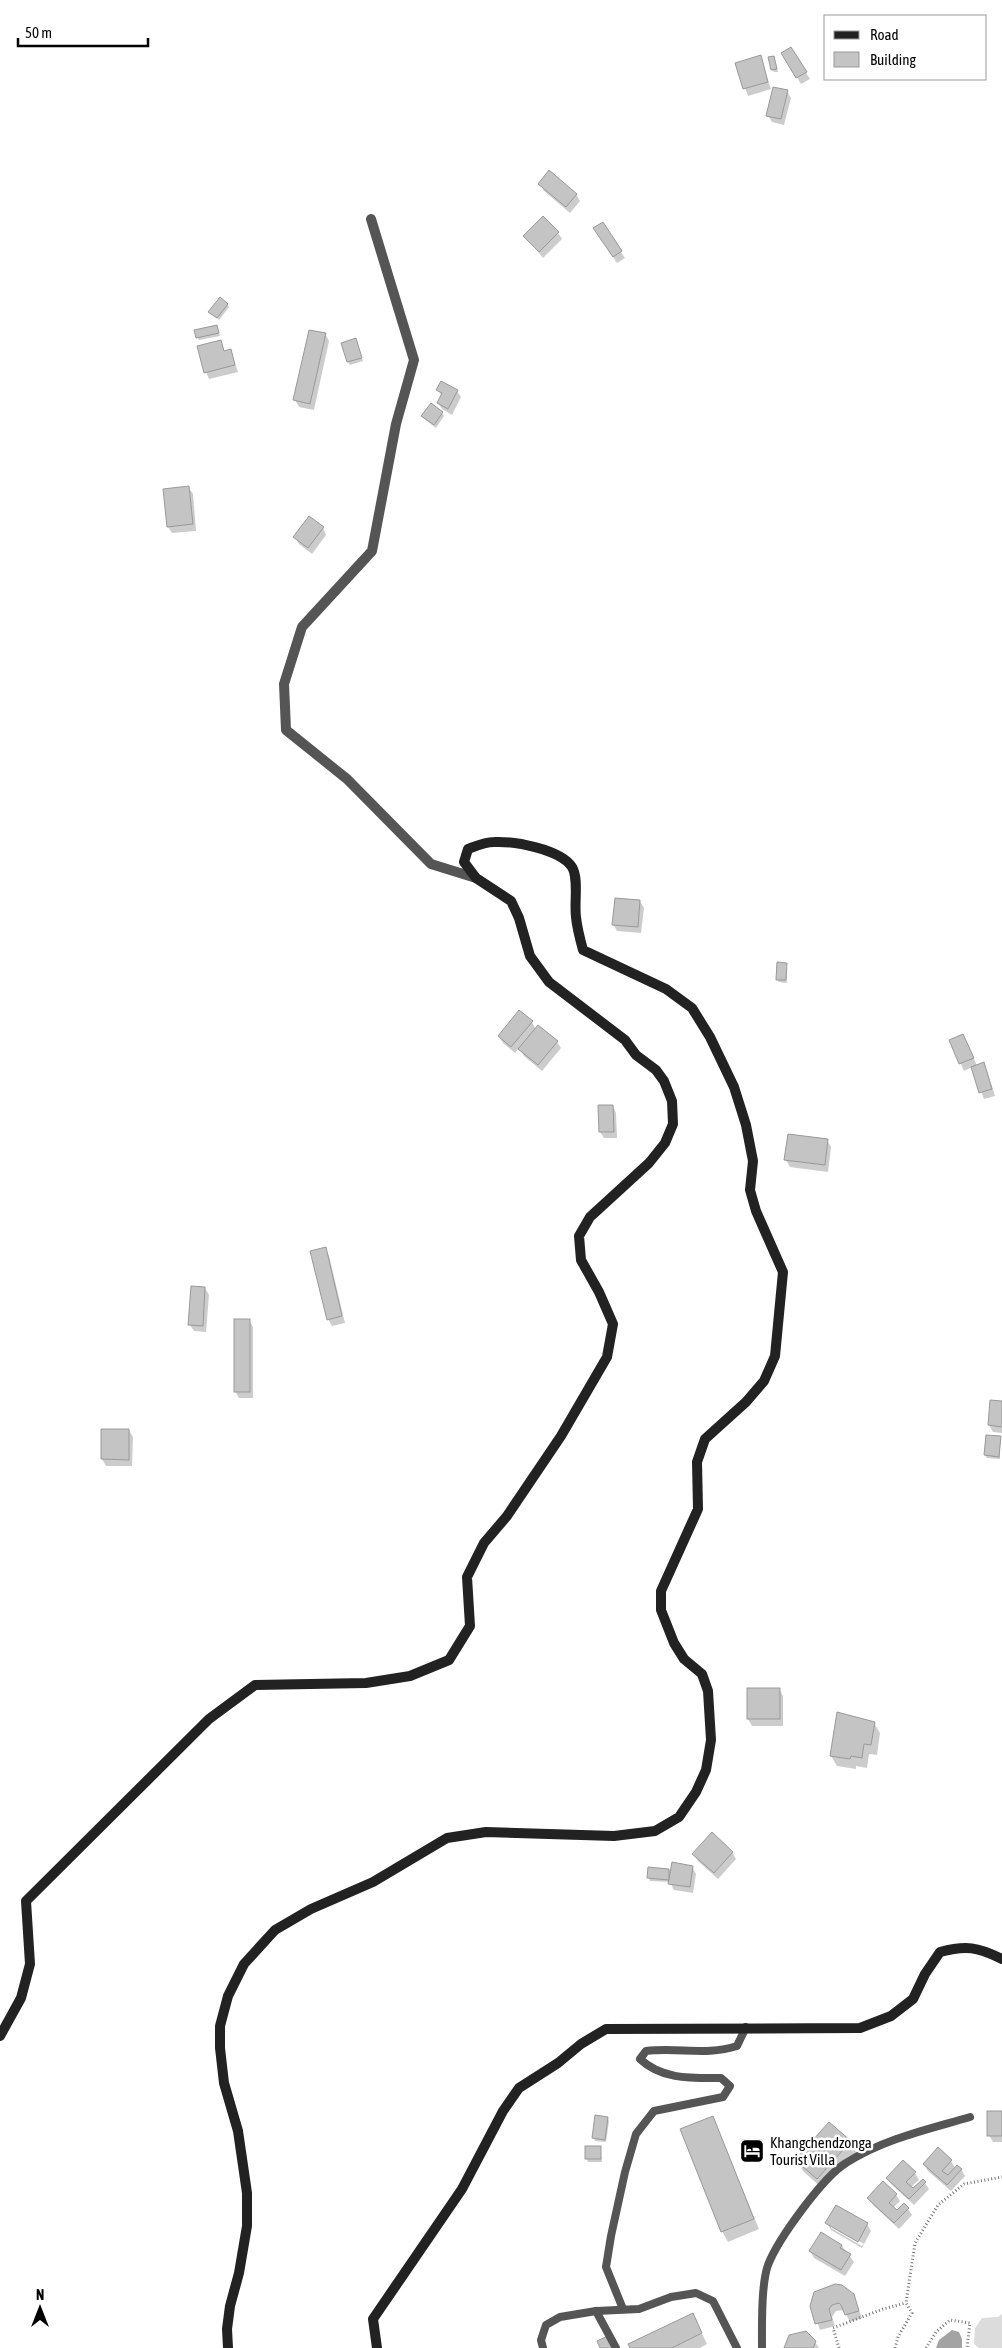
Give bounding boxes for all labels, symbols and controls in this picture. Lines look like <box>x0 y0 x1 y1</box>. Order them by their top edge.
scale bar <box>18 15 148 47</box>
legend <box>824 15 987 80</box>
text: 50 m <box>25 24 52 41</box>
text: Road <box>870 26 899 43</box>
text: Building <box>870 51 916 68</box>
place label: Khangchendzonga Tourist Villa <box>770 2134 872 2168</box>
hotel icon: Khangchendzonga Tourist Villa <box>739 2138 765 2164</box>
north arrow <box>15 2283 65 2333</box>
text: N <box>36 2287 44 2303</box>

